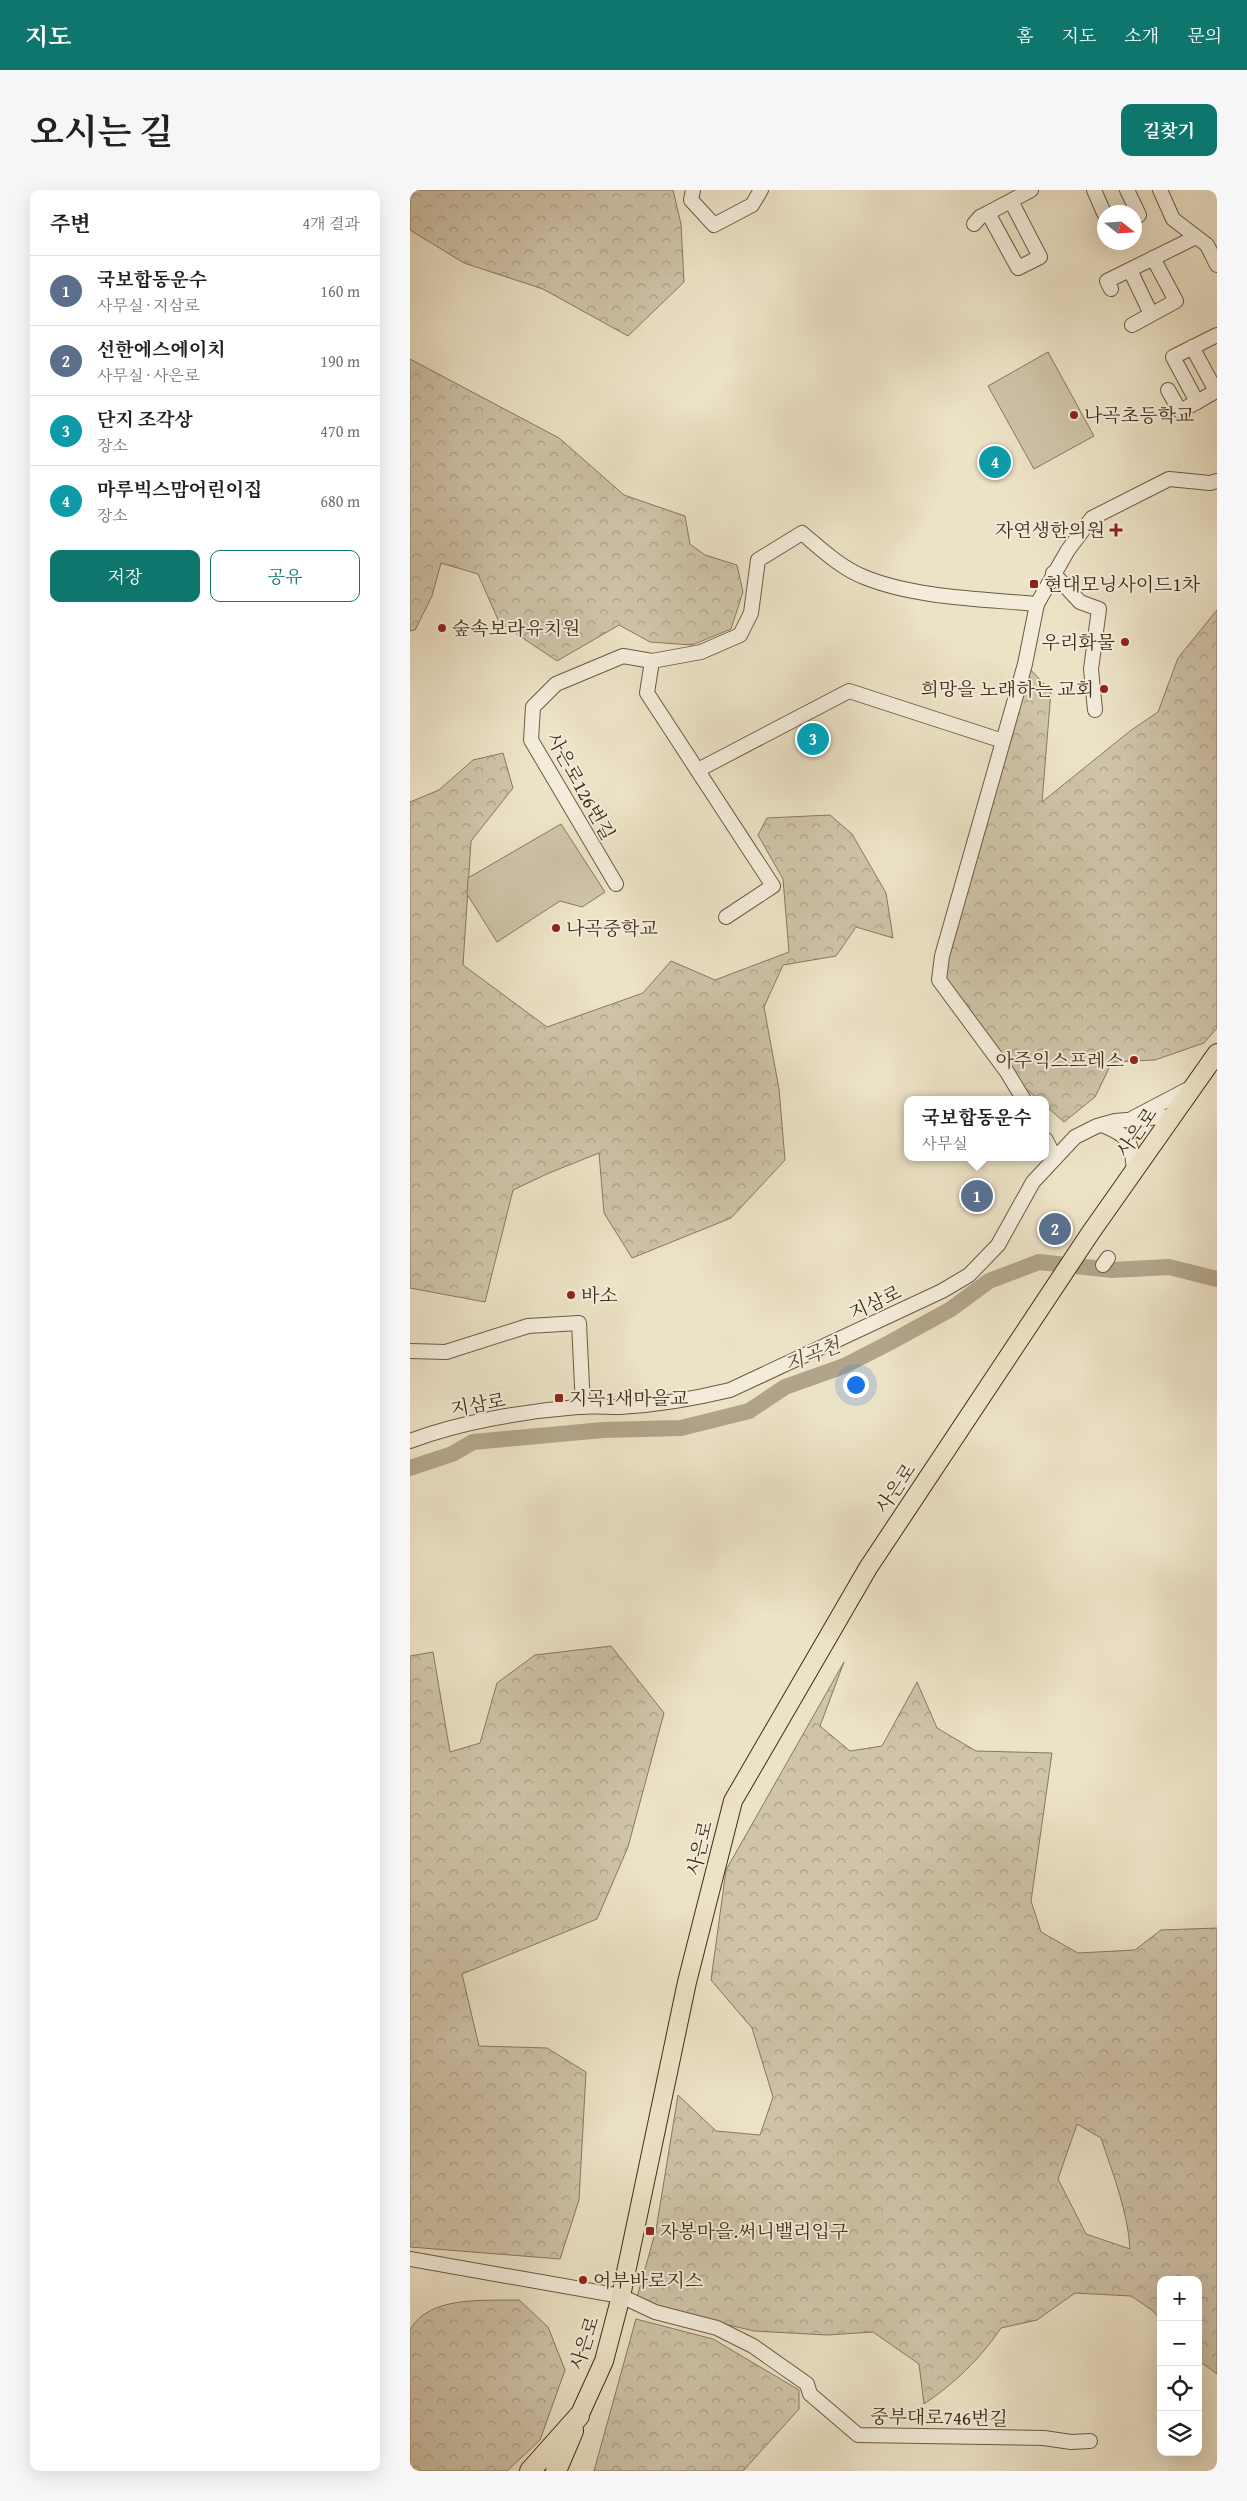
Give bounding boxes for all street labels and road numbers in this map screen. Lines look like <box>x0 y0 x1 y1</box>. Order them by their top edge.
street label: 사은로126번길 <box>540 727 622 845</box>
street label: 사은로 <box>1109 1101 1163 1163</box>
street label: 지삼로 <box>844 1278 906 1326</box>
street label: 지삼로 <box>448 1385 508 1423</box>
street label: 사은로 <box>868 1457 922 1519</box>
street label: 사은로 <box>679 1818 719 1878</box>
street label: 사은로 <box>562 2312 606 2374</box>
street label: 중부대로746번길 <box>870 2402 1008 2432</box>

